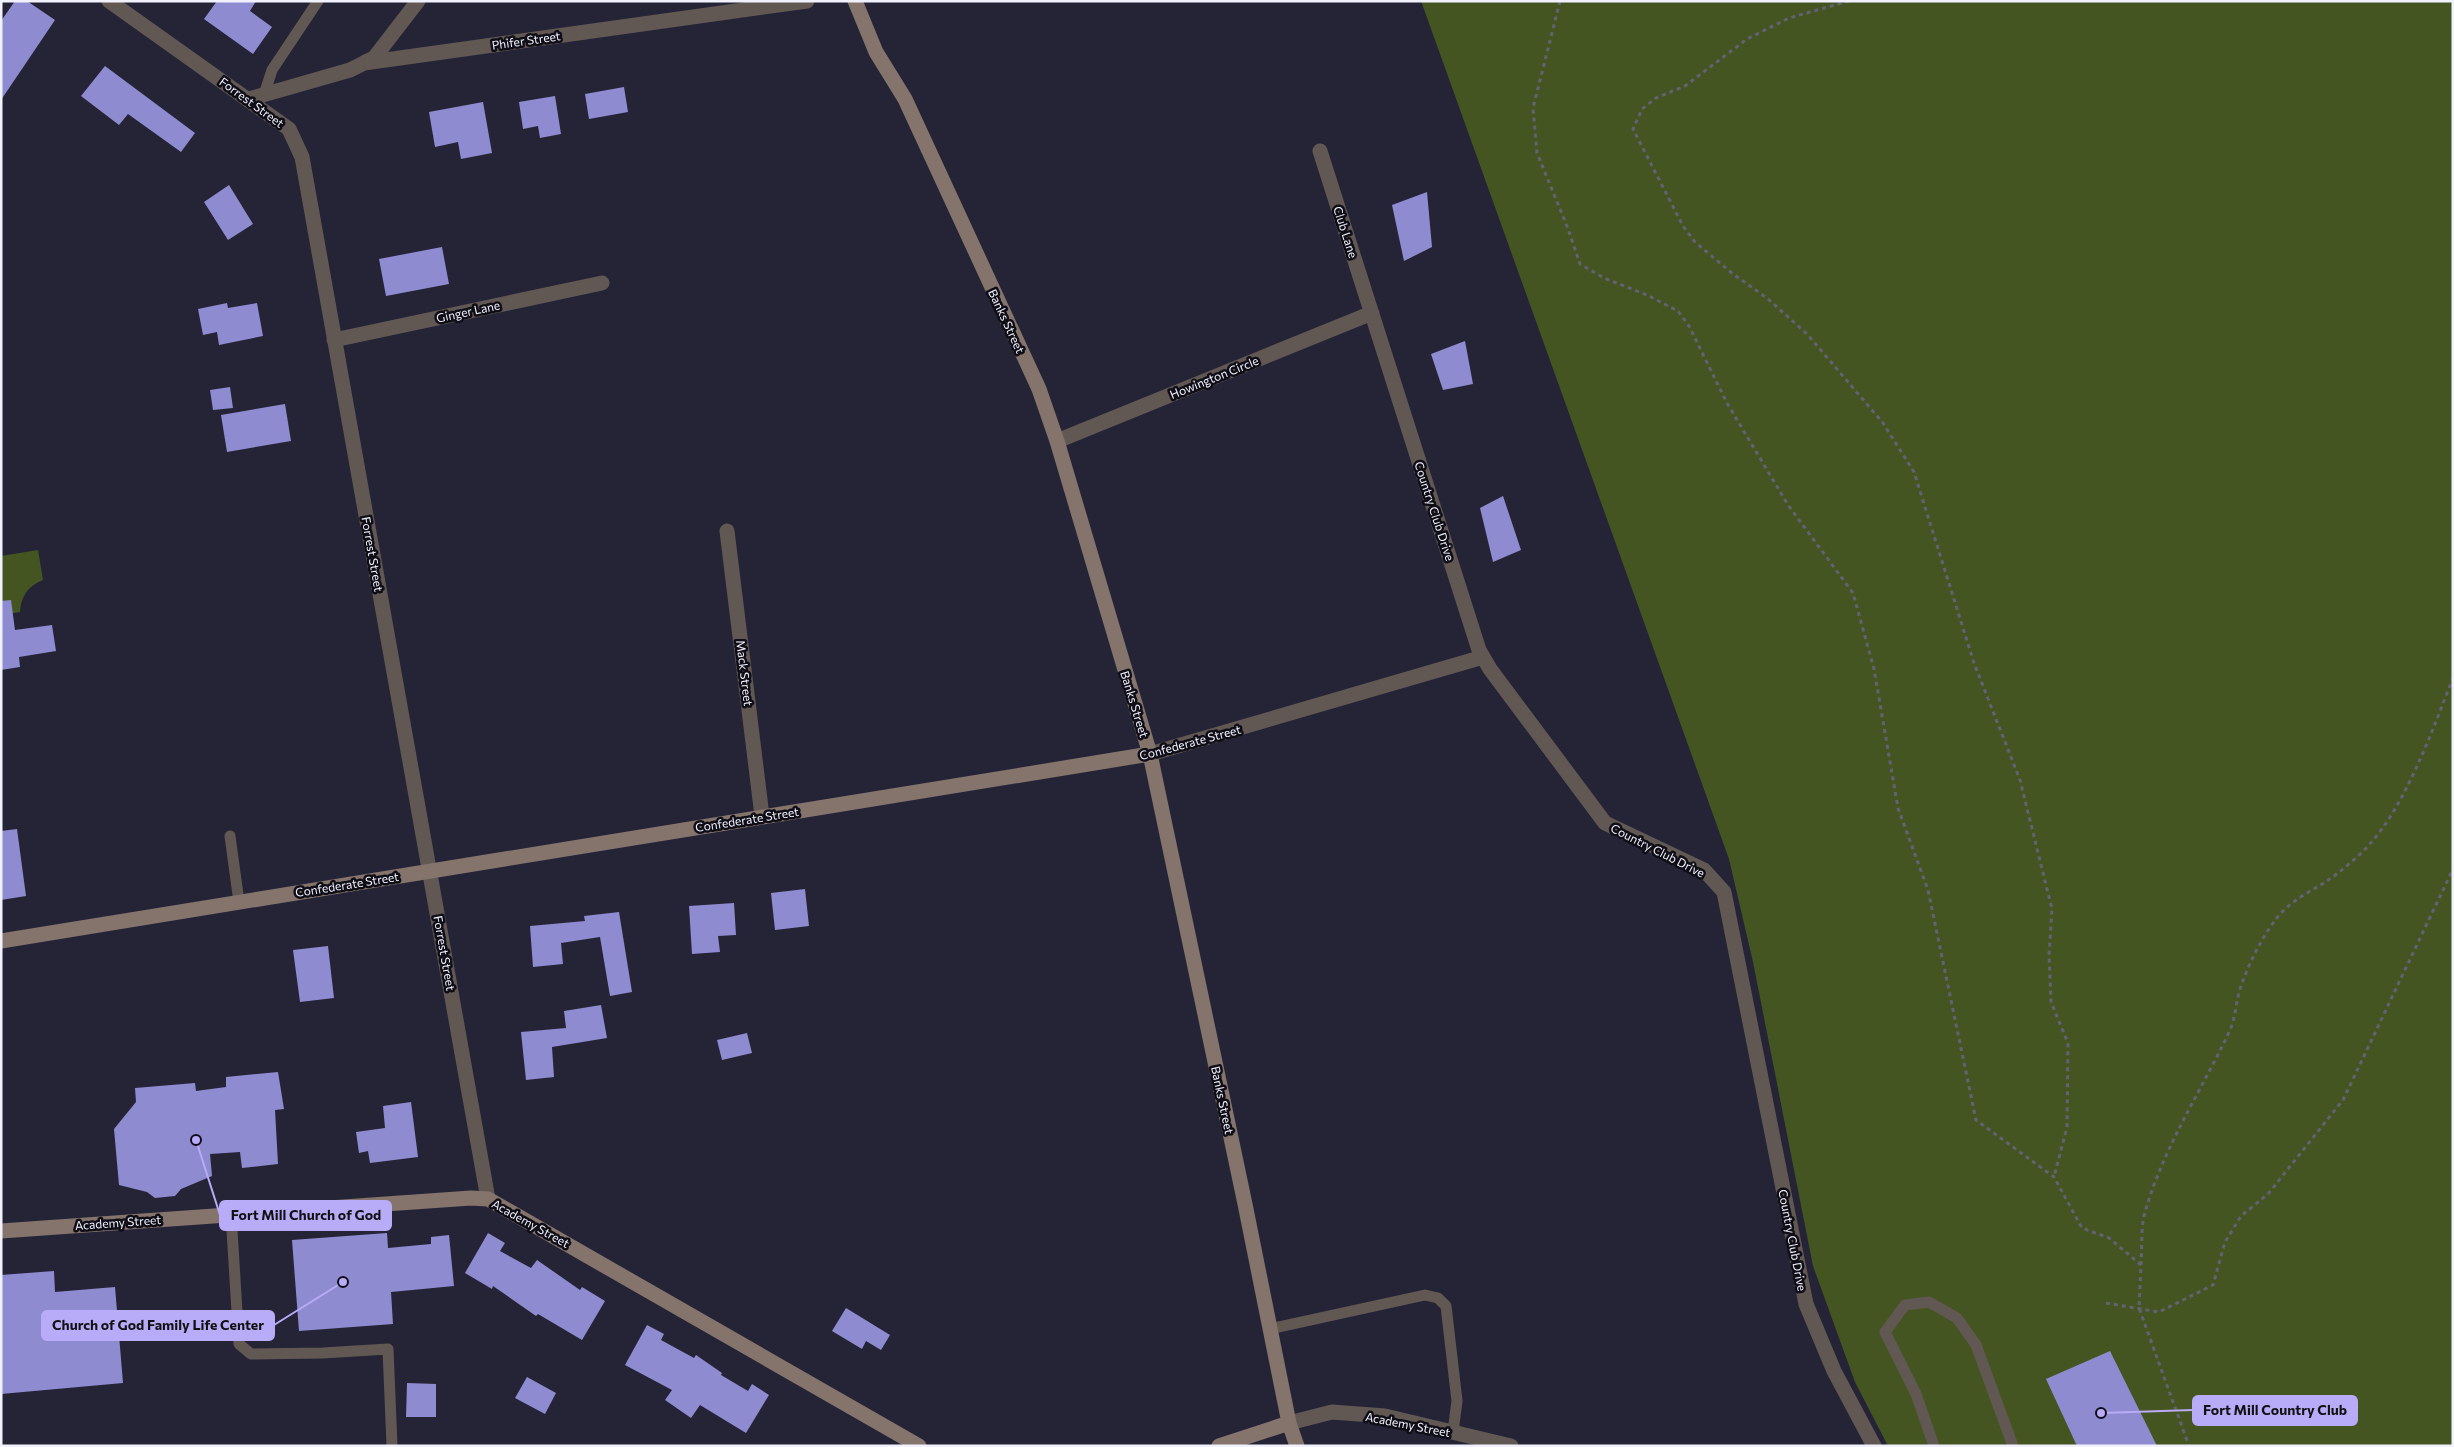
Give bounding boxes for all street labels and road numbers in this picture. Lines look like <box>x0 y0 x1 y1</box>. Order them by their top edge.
street label: Phifer Street <box>491 28 561 52</box>
street label: Forrest Street <box>217 74 287 130</box>
street label: Club Lane <box>1331 204 1361 260</box>
street label: Banks Street <box>986 287 1028 355</box>
street label: Ginger Lane <box>435 297 501 325</box>
street label: Howington Circle <box>1168 353 1260 401</box>
street label: Country Club Drive <box>1412 460 1458 562</box>
street label: Forrest Street <box>360 515 387 593</box>
street label: Mack Street <box>734 639 756 707</box>
street label: Banks Street <box>1118 669 1152 739</box>
street label: Confederate Street <box>1138 722 1242 762</box>
street label: Confederate Street <box>694 804 800 834</box>
street label: Country Club Drive <box>1609 820 1707 880</box>
street label: Confederate Street <box>294 869 400 899</box>
street label: Forrest Street <box>432 914 459 992</box>
street label: Banks Street <box>1209 1065 1237 1135</box>
street label: Country Club Drive <box>1776 1188 1810 1292</box>
street label: Academy Street <box>490 1196 572 1250</box>
street label: Academy Street <box>74 1212 162 1232</box>
street label: Academy Street <box>1364 1409 1452 1439</box>

